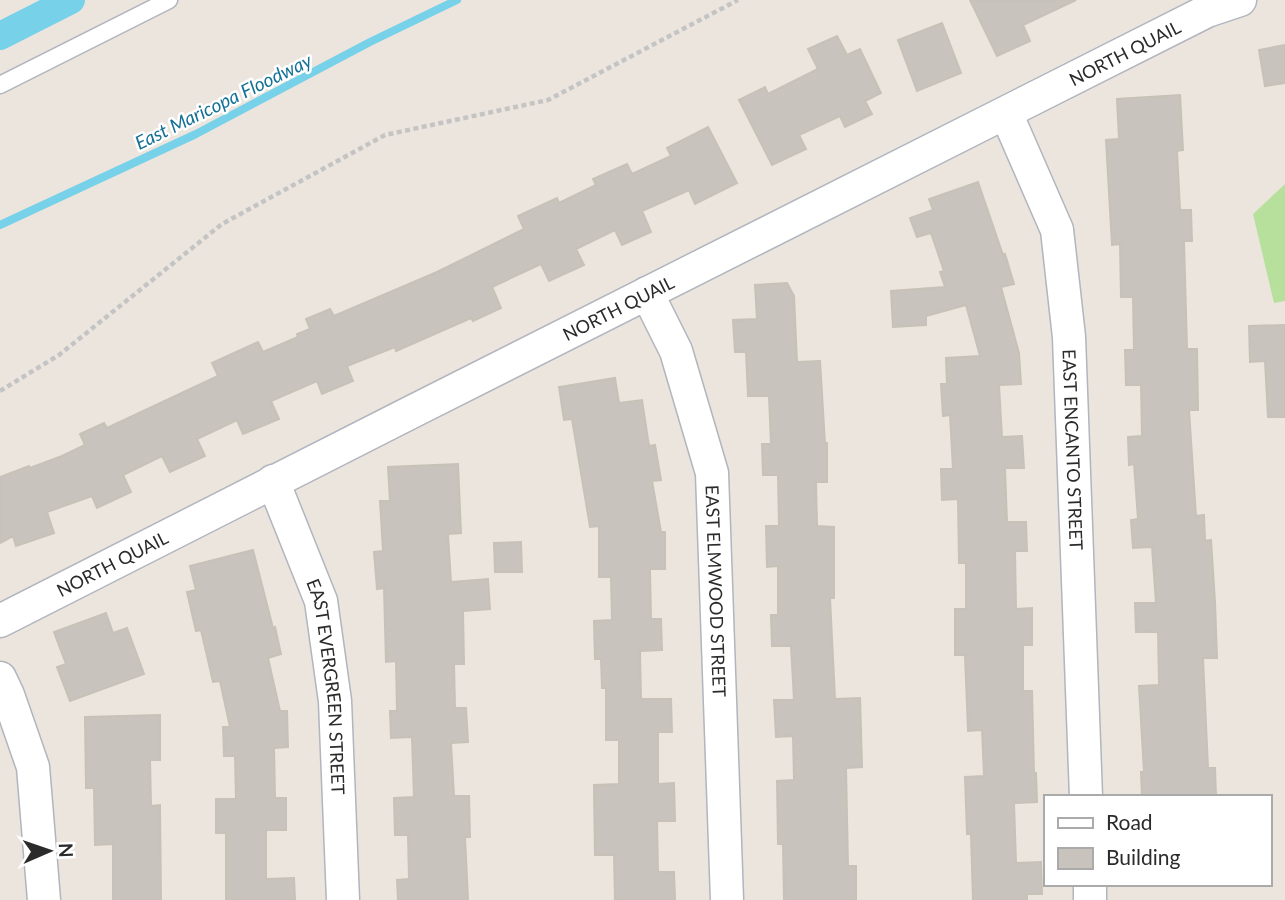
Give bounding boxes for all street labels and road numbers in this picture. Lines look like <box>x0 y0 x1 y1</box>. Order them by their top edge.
street label: NORTH QUAIL <box>1065 15 1184 90</box>
street label: NORTH QUAIL <box>559 271 678 345</box>
street label: EAST ENCANTO STREET <box>1058 349 1088 551</box>
street label: EAST ELMWOOD STREET <box>701 484 731 698</box>
street label: NORTH QUAIL <box>53 526 171 601</box>
street label: EAST EVERGREEN STREET <box>302 575 350 795</box>

